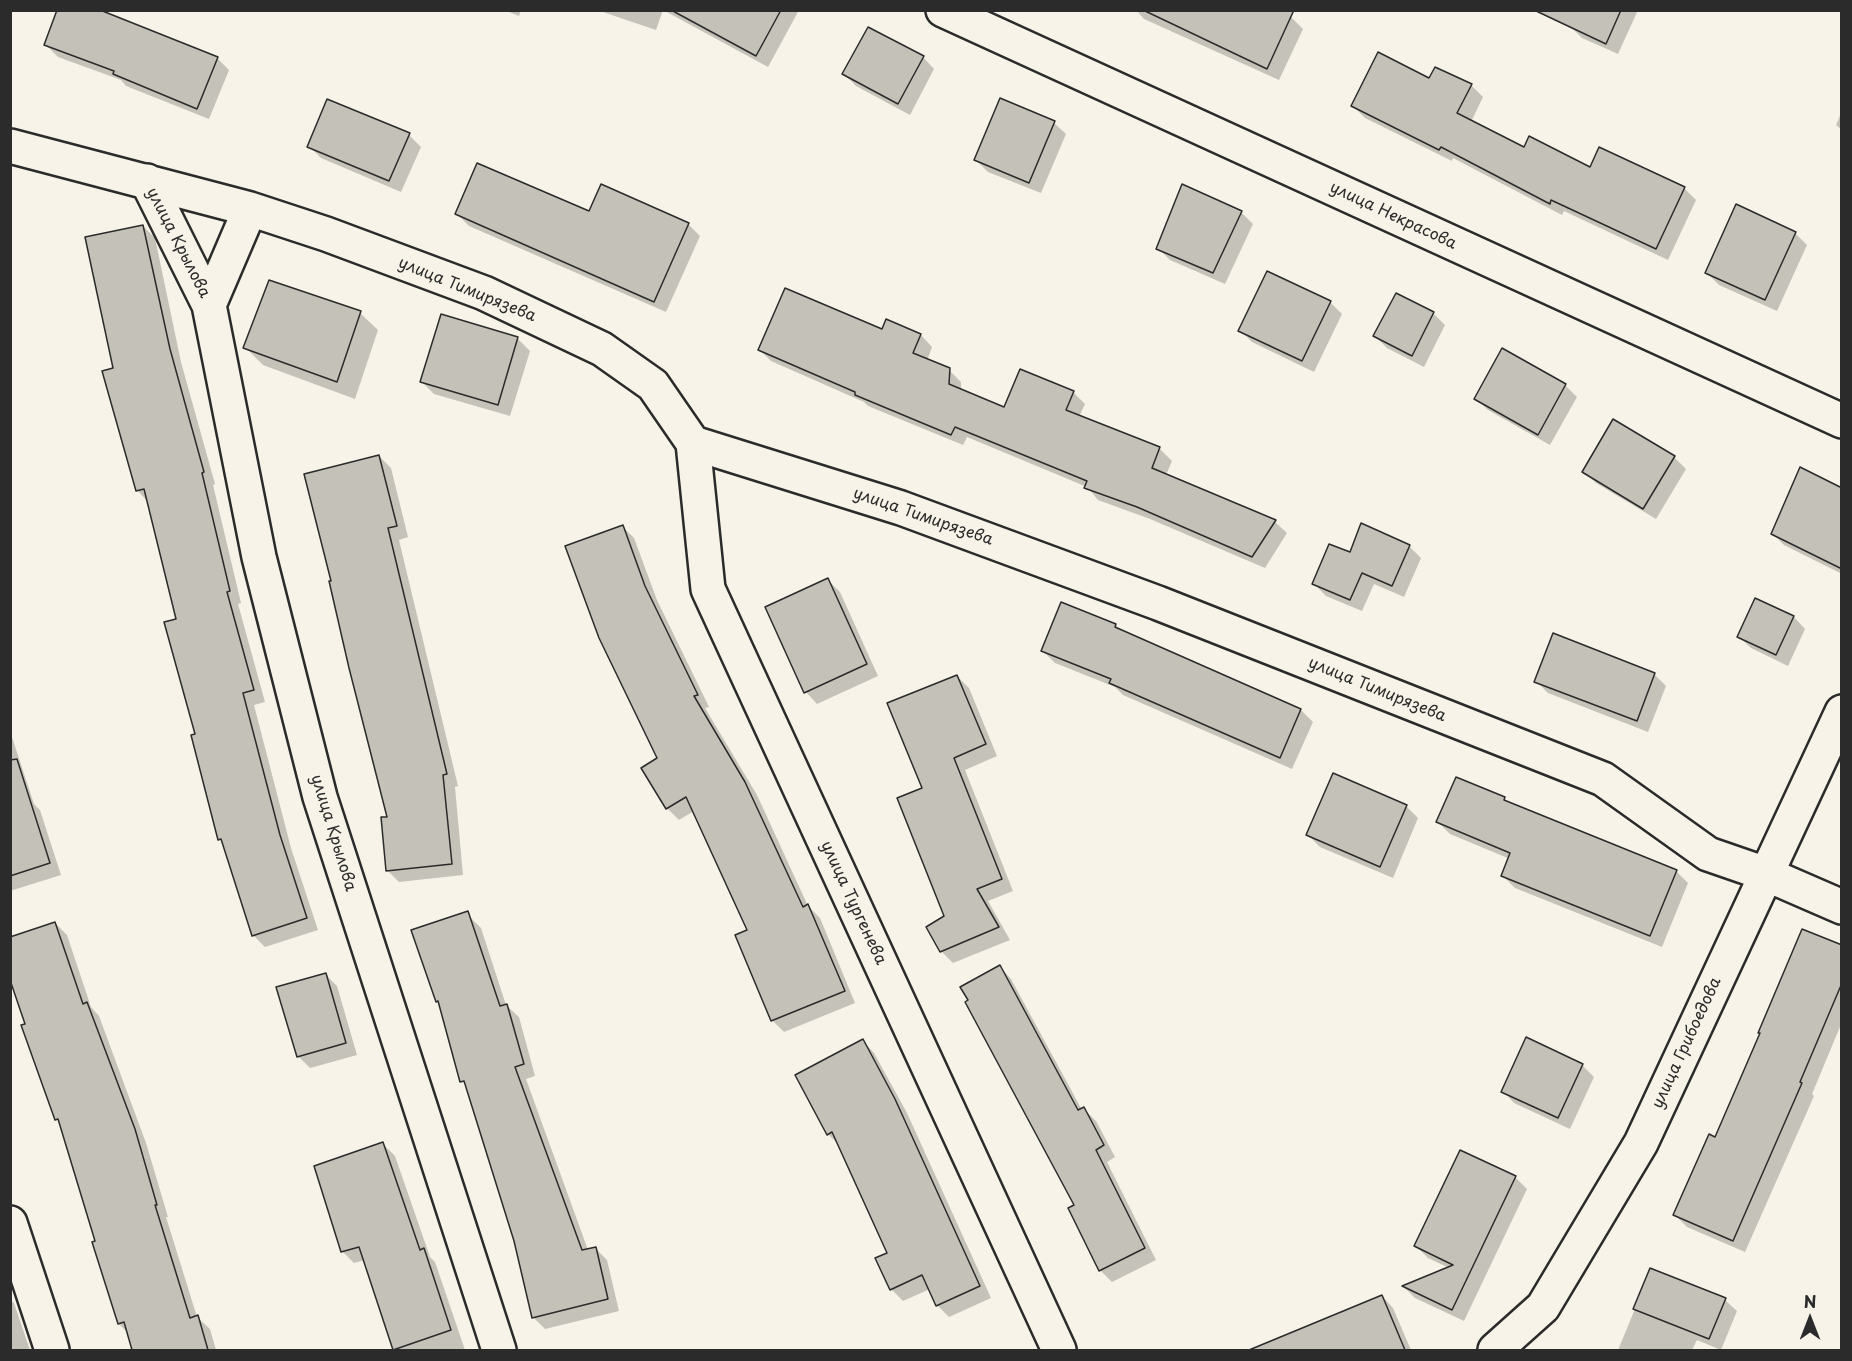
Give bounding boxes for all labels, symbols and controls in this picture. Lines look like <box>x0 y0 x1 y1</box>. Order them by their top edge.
street label: улица Некрасова <box>1326 178 1460 254</box>
street label: улица Крылова <box>142 185 214 301</box>
street label: улица Тимирязева <box>395 254 539 326</box>
street label: улица Тимирязева <box>850 484 996 550</box>
street label: улица Тимирязева <box>1305 654 1449 726</box>
street label: улица Крылова <box>306 772 360 894</box>
street label: улица Тургенева <box>816 838 890 968</box>
street label: улица Грибоедова <box>1648 974 1726 1112</box>
north arrow <box>1780 1289 1840 1349</box>
text: N <box>1804 1289 1816 1313</box>

